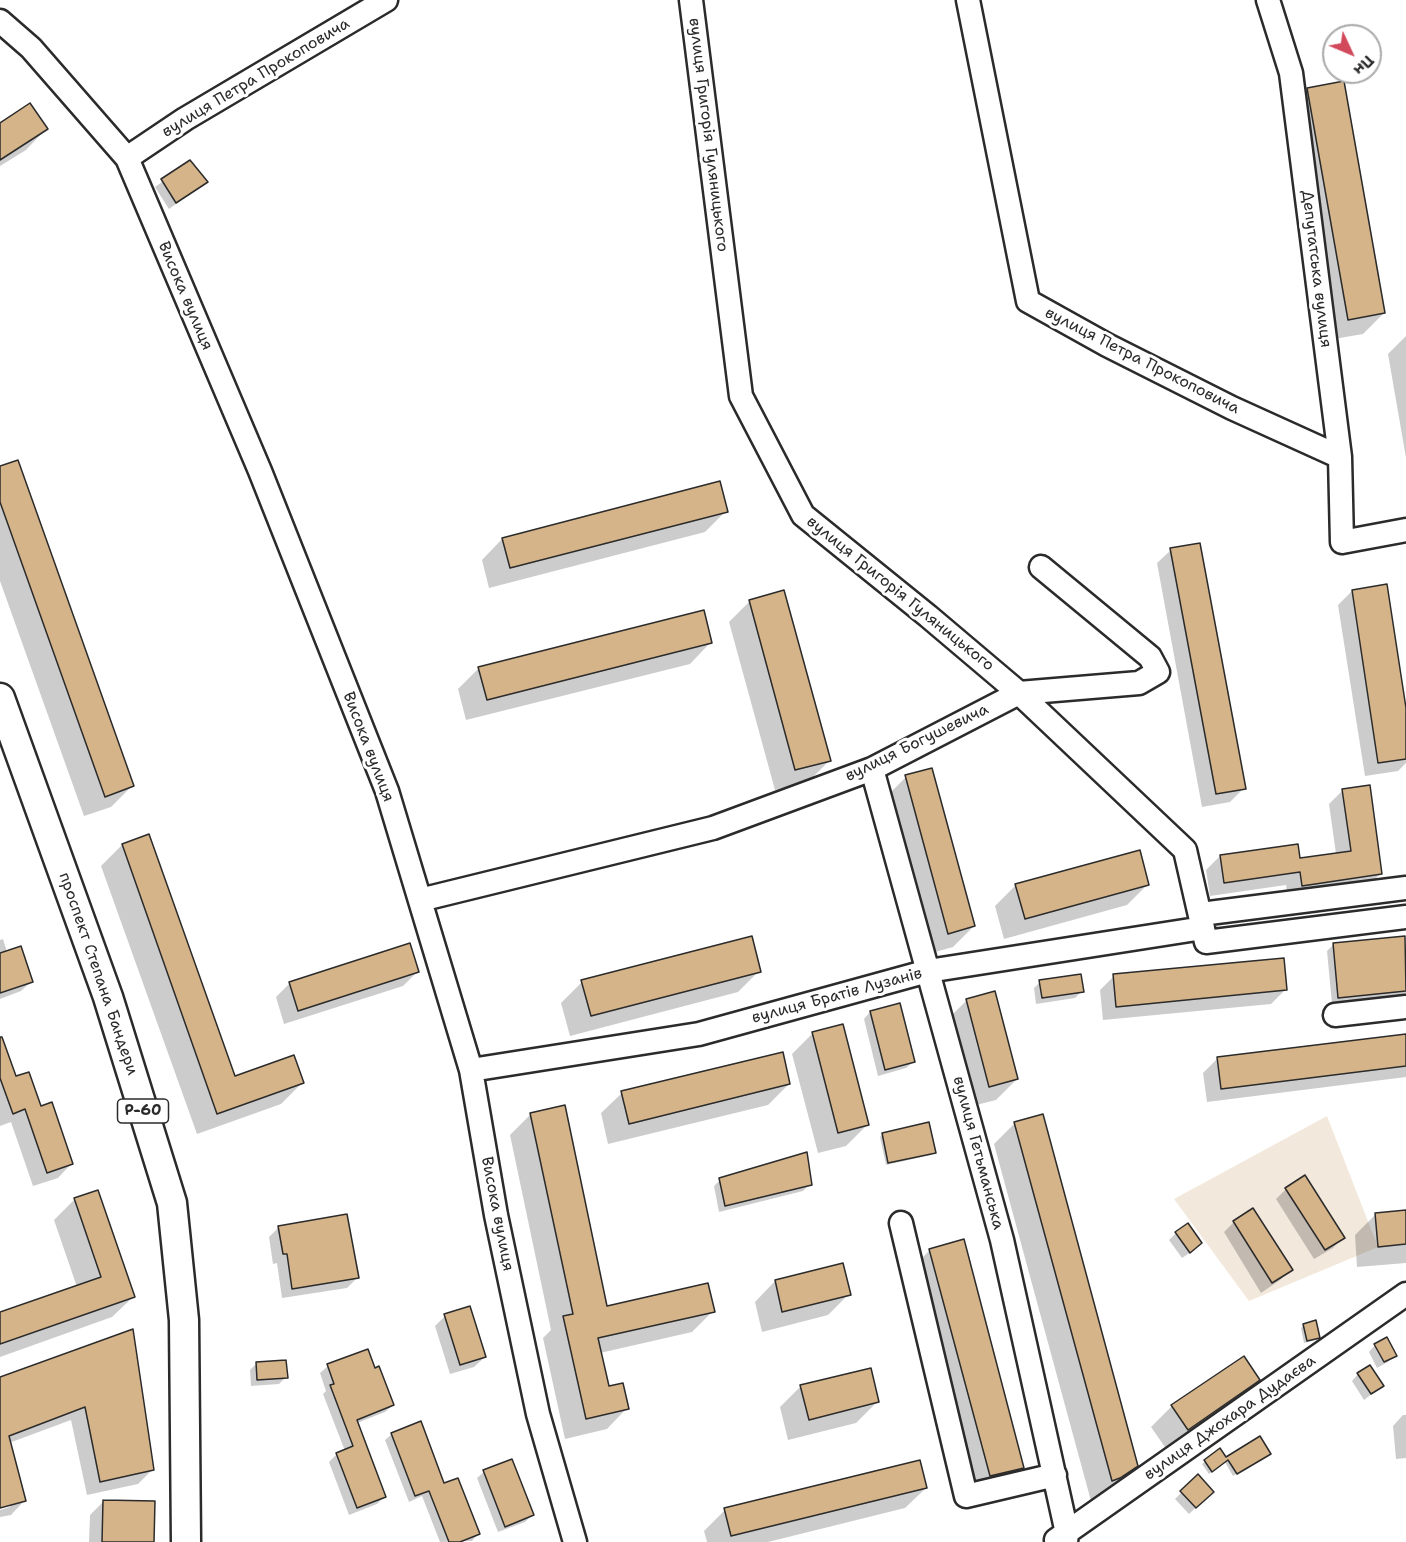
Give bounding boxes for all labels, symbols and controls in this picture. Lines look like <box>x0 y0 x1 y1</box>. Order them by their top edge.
street label: вулиця Петра Прокоповича <box>159 14 353 142</box>
street label: вулиця Григорія Гуляницького <box>684 17 732 253</box>
north arrow <box>1322 24 1382 84</box>
text: Пн <box>1349 51 1379 80</box>
street label: Депутатська вулиця <box>1297 189 1335 349</box>
street label: Висока вулиця <box>153 239 217 353</box>
street label: вулиця Петра Прокоповича <box>1042 303 1242 419</box>
street label: вулиця Григорія Гуляницького <box>802 512 998 676</box>
street label: Висока вулиця <box>338 689 398 805</box>
street label: вулиця Богушевича <box>842 700 992 786</box>
street label: проспект Степана Бандери <box>54 870 142 1078</box>
street label: вулиця Братів Лузанів <box>750 964 924 1028</box>
street label: вулиця Гетьманська <box>948 1074 1008 1232</box>
road number: Р-60 <box>118 1099 168 1123</box>
street label: Висока вулиця <box>476 1155 518 1273</box>
street label: вулиця Джохара Дудаєва <box>1141 1351 1319 1485</box>

